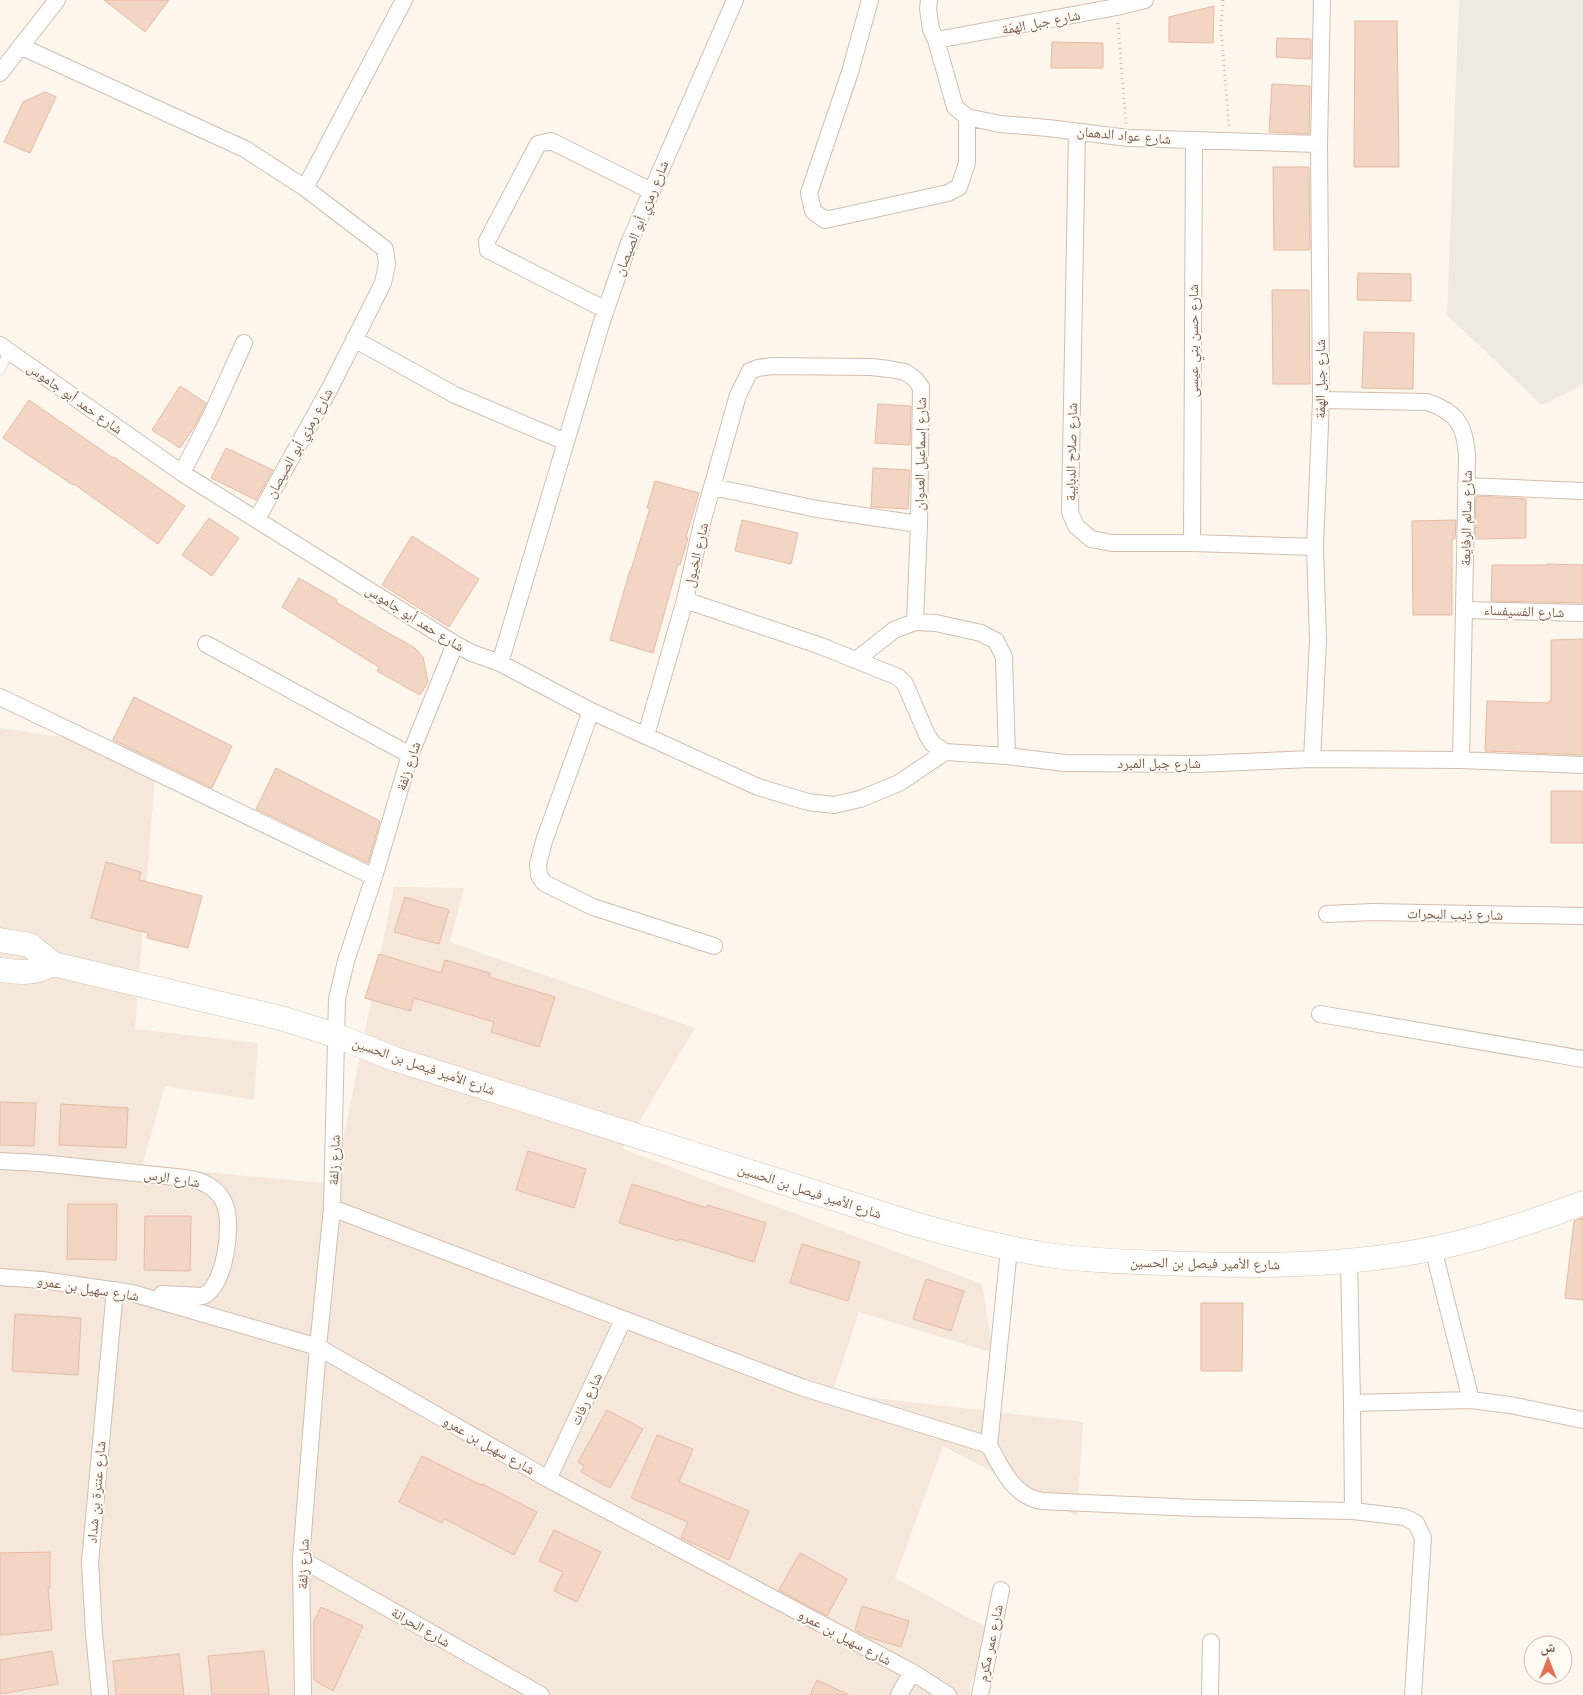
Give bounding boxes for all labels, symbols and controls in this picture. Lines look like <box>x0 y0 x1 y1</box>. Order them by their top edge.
street label: شارع جبل الهمّة <box>1000 7 1082 39</box>
street label: شارع عواد الدهمان <box>1076 123 1172 149</box>
street label: شارع رمزي أبو الصيصان <box>611 158 675 279</box>
street label: شارع حسن بني عيسى <box>1185 284 1205 398</box>
street label: شارع جبل الهمّة <box>1312 339 1330 419</box>
street label: شارع حمد أبو جاموس <box>23 359 126 439</box>
street label: شارع رمزي أبو الصيصان <box>262 385 339 502</box>
street label: شارع إسماعيل العدوان <box>911 397 931 511</box>
street label: شارع صلاح الدبايبة <box>1062 403 1082 501</box>
street label: شارع سالم الرفايعة <box>1457 470 1477 566</box>
street label: شارع الخيول <box>681 521 713 589</box>
street label: شارع حمد أبو جاموس <box>362 581 467 656</box>
street label: شارع الفسيفساء <box>1483 602 1565 622</box>
street label: شارع زلفة <box>393 739 425 793</box>
street label: شارع جبل المبرد <box>1117 755 1201 773</box>
street label: شارع ذيب البحرات <box>1407 905 1503 925</box>
street label: شارع الأمير فيصل بن الحسين <box>350 1034 498 1100</box>
street label: شارع زلفة <box>325 1134 345 1186</box>
street label: شارع الأمير فيصل بن الحسين <box>736 1160 884 1224</box>
street label: شارع الرس <box>142 1166 201 1192</box>
street label: شارع الأمير فيصل بن الحسين <box>1130 1254 1280 1274</box>
street label: شارع سهيل بن عمرو <box>35 1272 140 1306</box>
street label: شارع رفات <box>567 1370 607 1429</box>
street label: شارع سهيل بن عمرو <box>439 1412 538 1479</box>
street label: شارع عنترة بن شداد <box>84 1440 110 1544</box>
street label: شارع زلفة <box>294 1538 314 1590</box>
street label: شارع عمر مكرم <box>974 1603 1008 1683</box>
street label: شارع الحرانة <box>388 1604 453 1652</box>
street label: شارع سهيل بن عمرو <box>795 1606 894 1670</box>
north arrow <box>1523 1635 1573 1685</box>
text: ش <box>1541 1639 1556 1656</box>

